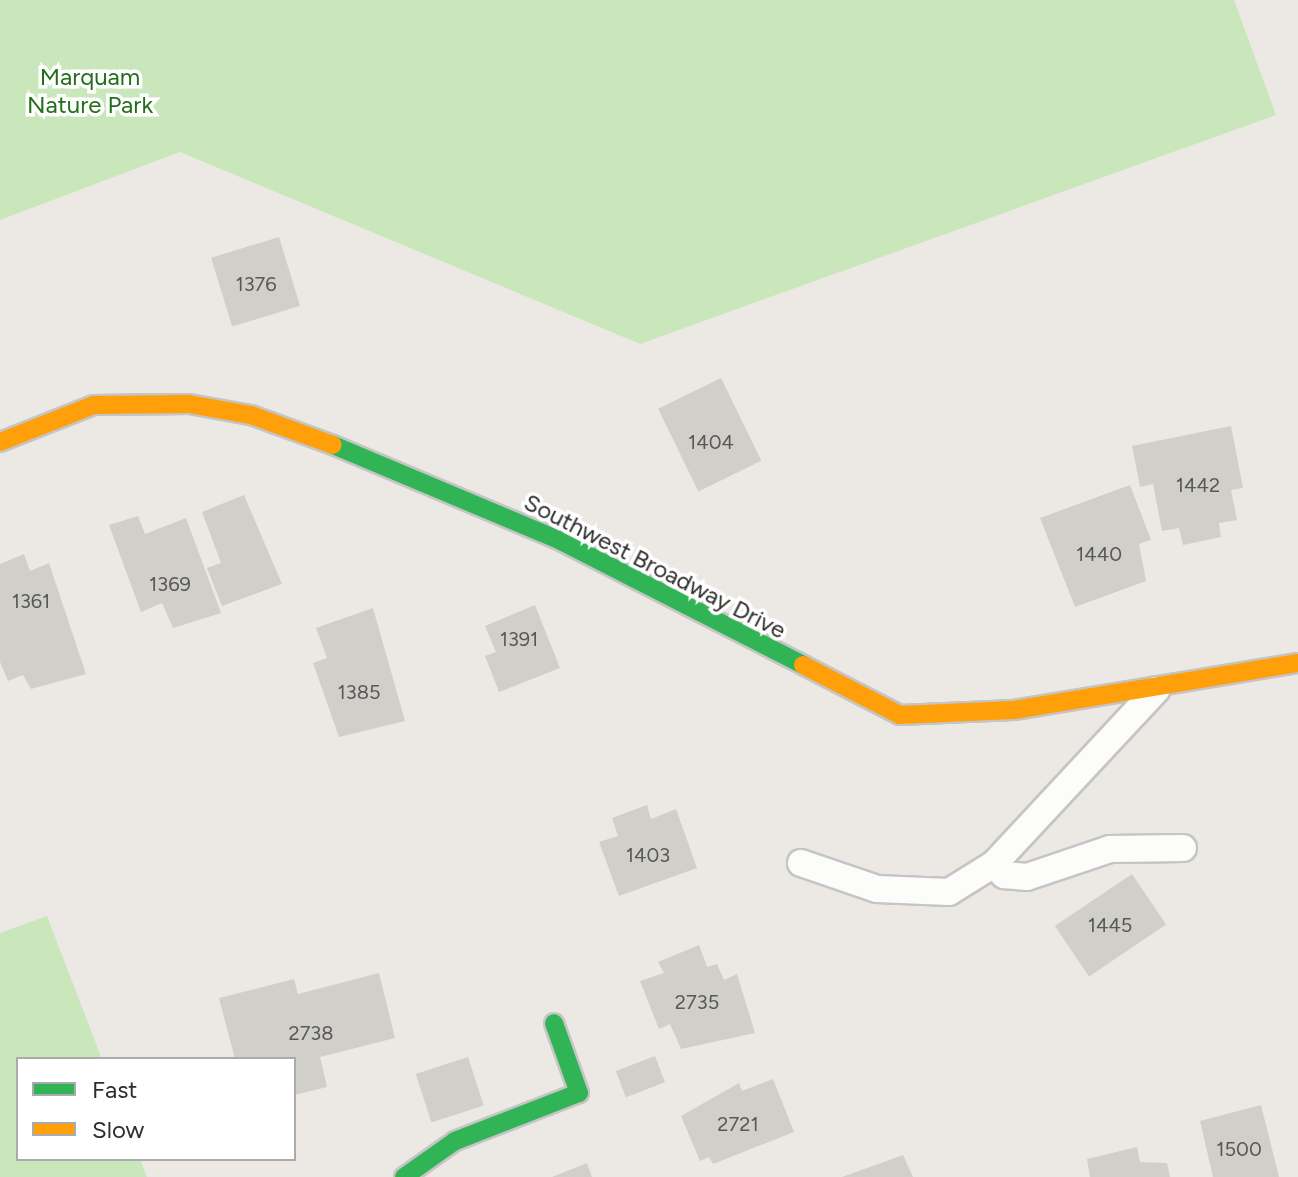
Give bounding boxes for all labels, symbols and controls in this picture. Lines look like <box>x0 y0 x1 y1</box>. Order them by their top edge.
park label: Marquam Nature Park <box>27 63 153 119</box>
house number: 1376 <box>235 272 277 296</box>
house number: 1404 <box>688 430 734 454</box>
house number: 1442 <box>1176 473 1220 497</box>
street label: Southwest Broadway Drive <box>519 487 791 645</box>
house number: 1440 <box>1076 542 1122 566</box>
house number: 1369 <box>149 572 191 596</box>
house number: 1361 <box>12 589 50 613</box>
house number: 1391 <box>500 627 538 651</box>
house number: 1385 <box>338 680 380 704</box>
house number: 1403 <box>626 843 670 867</box>
house number: 1445 <box>1088 913 1132 937</box>
house number: 2735 <box>675 990 719 1014</box>
house number: 2738 <box>288 1021 334 1045</box>
legend <box>16 1057 296 1161</box>
text: Fast <box>92 1075 137 1104</box>
house number: 2721 <box>717 1112 759 1136</box>
text: Slow <box>92 1115 144 1144</box>
house number: 1500 <box>1216 1137 1262 1161</box>

